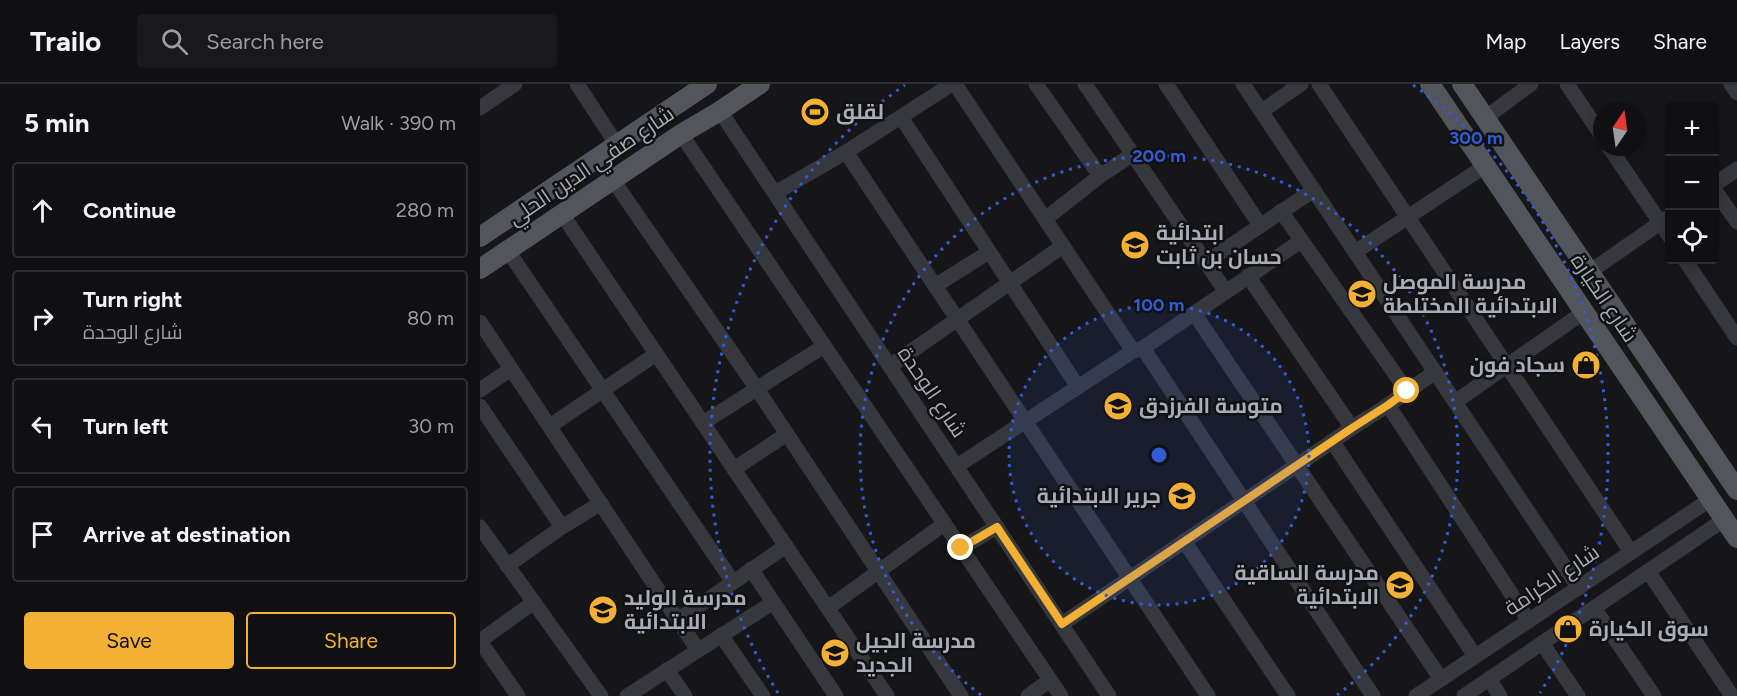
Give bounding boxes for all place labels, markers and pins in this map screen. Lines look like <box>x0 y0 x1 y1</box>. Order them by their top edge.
sports icon: لقلق <box>799 96 831 128</box>
place label: لقلق <box>836 99 884 125</box>
place label: ابتدائية حسان بن ثابت <box>1156 220 1282 269</box>
school or university icon: ابتدائية حسان بن ثابت <box>1119 229 1151 261</box>
place label: مدرسة الموصل الابتدائية المختلطة <box>1383 269 1558 318</box>
school or university icon: مدرسة الموصل الابتدائية المختلطة <box>1346 278 1378 310</box>
shop icon: سجاد فون <box>1570 349 1602 381</box>
place label: سجاد فون <box>1469 352 1565 378</box>
school or university icon: متوسة الفرزدق <box>1102 390 1134 422</box>
place label: متوسة الفرزدق <box>1139 393 1283 419</box>
centre of rings <box>1149 445 1169 465</box>
school or university icon: جرير الابتدائية <box>1166 480 1198 512</box>
place label: جرير الابتدائية <box>1037 483 1161 508</box>
place label: مدرسة الساقية الابتدائية <box>1235 560 1379 609</box>
school or university icon: مدرسة الساقية الابتدائية <box>1384 569 1416 601</box>
place label: مدرسة الوليد الابتدائية <box>624 585 747 634</box>
school or university icon: مدرسة الوليد الابتدائية <box>587 594 619 626</box>
shop icon: سوق الكيارة <box>1552 613 1584 645</box>
place label: سوق الكيارة <box>1589 616 1709 642</box>
place label: مدرسة الجيل الجديد <box>856 628 976 677</box>
school or university icon: مدرسة الجيل الجديد <box>819 637 851 669</box>

